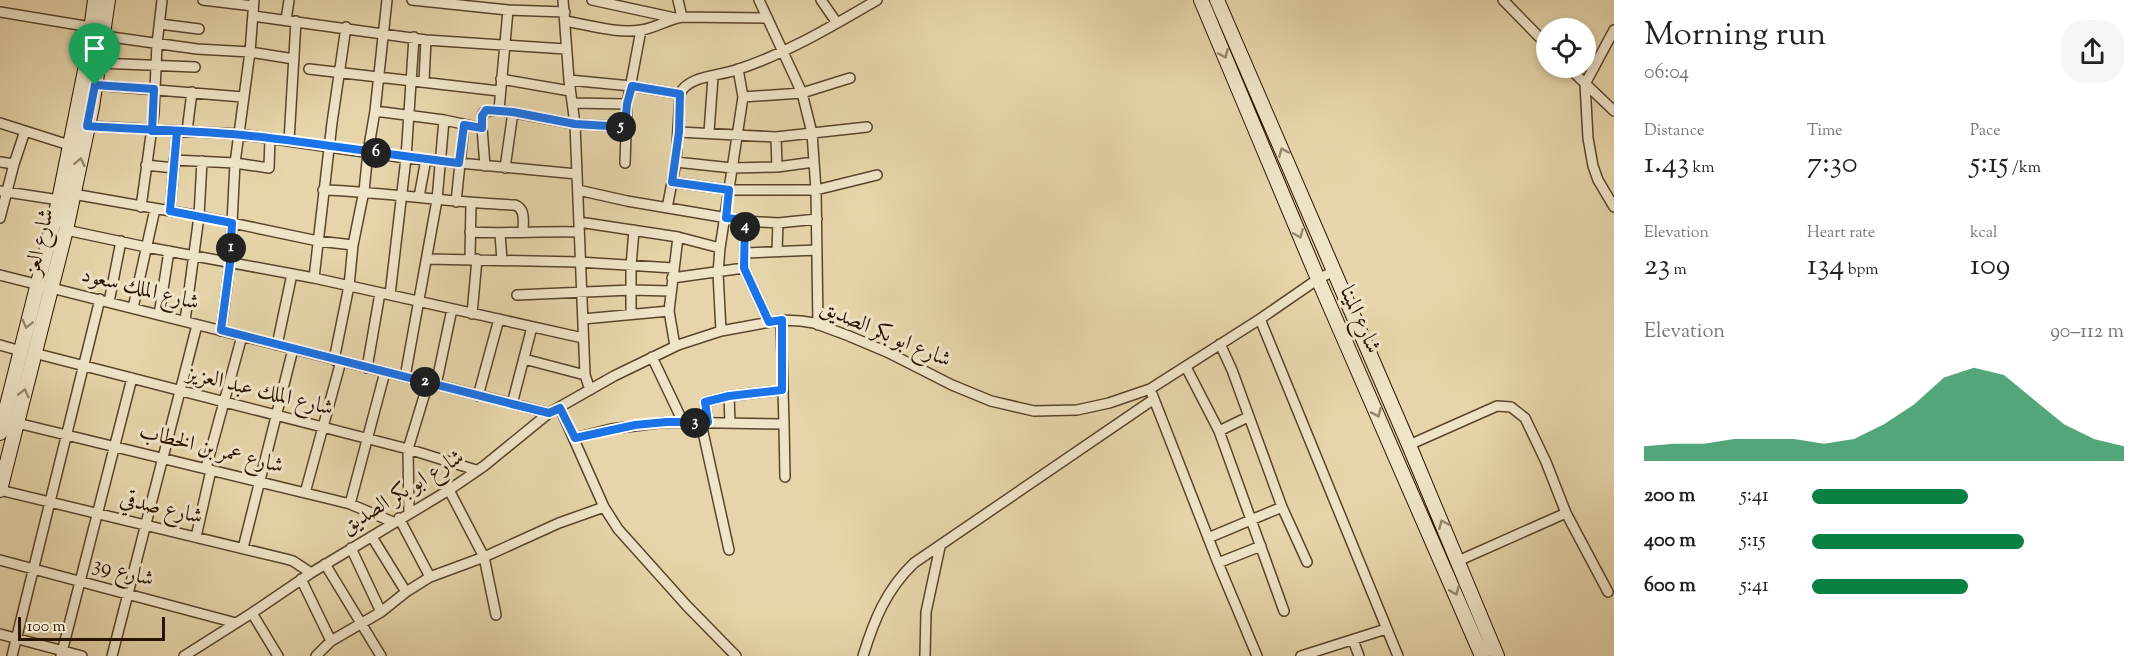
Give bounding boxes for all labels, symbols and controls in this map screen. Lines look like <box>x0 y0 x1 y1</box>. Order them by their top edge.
text: Morning run <box>1644 12 1826 60</box>
map controls <box>1536 18 1596 78</box>
button: locate <box>1536 18 1596 78</box>
button: share <box>2061 20 2124 83</box>
pin <box>69 23 120 85</box>
icon: arrive <box>78 32 111 65</box>
one-way arrow <box>1217 48 1229 59</box>
text: 06:04 <box>1644 59 1689 88</box>
pin: 5 <box>606 112 636 142</box>
text: 5 <box>618 115 624 138</box>
text: Distance <box>1644 120 1704 143</box>
text: Time <box>1807 120 1843 143</box>
text: Pace <box>1970 120 2001 143</box>
pin: 6 <box>361 138 391 168</box>
text: 6 <box>372 141 380 164</box>
text: 1.43 <box>1644 143 1689 186</box>
text: 7:30 <box>1807 143 1858 186</box>
text: 5:15 <box>1970 143 2009 186</box>
one-way arrow <box>1278 147 1290 158</box>
text: km <box>1689 157 1714 180</box>
text: /km <box>2009 157 2041 180</box>
one-way arrow <box>73 158 86 168</box>
street label: شارع العز <box>17 206 64 280</box>
pin: 4 <box>730 212 760 242</box>
text: 4 <box>741 215 749 238</box>
text: Elevation <box>1644 222 1709 245</box>
text: Heart rate <box>1807 222 1875 245</box>
text: kcal <box>1970 222 1998 245</box>
one-way arrow <box>1292 228 1304 239</box>
pin: 1 <box>216 233 246 263</box>
text: 1 <box>228 236 234 259</box>
text: 23 <box>1644 245 1670 288</box>
text: 134 <box>1807 245 1844 288</box>
text: 109 <box>1970 245 2010 288</box>
text: m <box>1670 259 1687 282</box>
text: bpm <box>1844 259 1879 282</box>
street label: شارع الملك سعود <box>78 260 202 320</box>
street label: شارع المينا <box>1330 281 1388 359</box>
street label: شارع ابو بكر الصديق <box>814 293 956 377</box>
text: Elevation <box>1644 318 1725 347</box>
text: 90–112 m <box>2050 318 2124 347</box>
one-way arrow <box>22 319 35 329</box>
street label: شارع الملك عبد العزيز <box>181 358 337 426</box>
pin: 2 <box>410 367 440 397</box>
text: 2 <box>421 370 429 393</box>
one-way arrow <box>17 388 30 398</box>
one-way arrow <box>1369 406 1381 417</box>
pin: 3 <box>680 408 710 438</box>
text: 3 <box>692 411 698 434</box>
street label: شارع عمر بن الخطاب <box>135 417 287 483</box>
street label: شارع ابو بكر الصديق <box>335 442 471 544</box>
text: 200 m <box>1644 482 1695 511</box>
text: 5:41 <box>1740 482 1769 511</box>
street label: شارع صدقي <box>116 484 206 534</box>
one-way arrow <box>1438 520 1450 531</box>
text: 400 m <box>1644 527 1696 556</box>
text: 5:15 <box>1740 527 1766 556</box>
street label: شارع 39 <box>89 549 157 597</box>
text: 600 m <box>1644 572 1696 601</box>
text: 5:41 <box>1740 572 1769 601</box>
one-way arrow <box>1448 585 1460 596</box>
scale bar <box>18 614 165 642</box>
text: 100 m <box>27 616 66 639</box>

